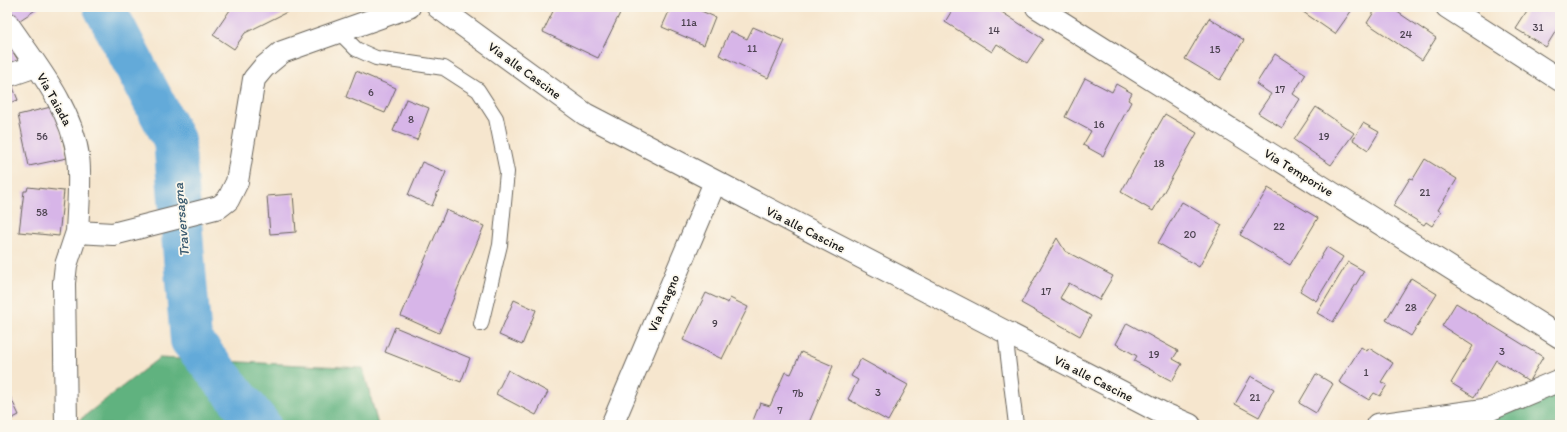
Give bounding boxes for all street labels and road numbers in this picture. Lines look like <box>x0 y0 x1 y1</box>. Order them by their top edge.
street label: Via alle Cascine <box>485 39 564 102</box>
street label: Via Taiada <box>34 70 75 128</box>
street label: Via Temporive <box>1261 145 1336 200</box>
street label: Via alle Cascine <box>764 203 848 256</box>
street label: Via Aragno <box>645 272 682 334</box>
street label: Via alle Cascine <box>1052 352 1136 405</box>

